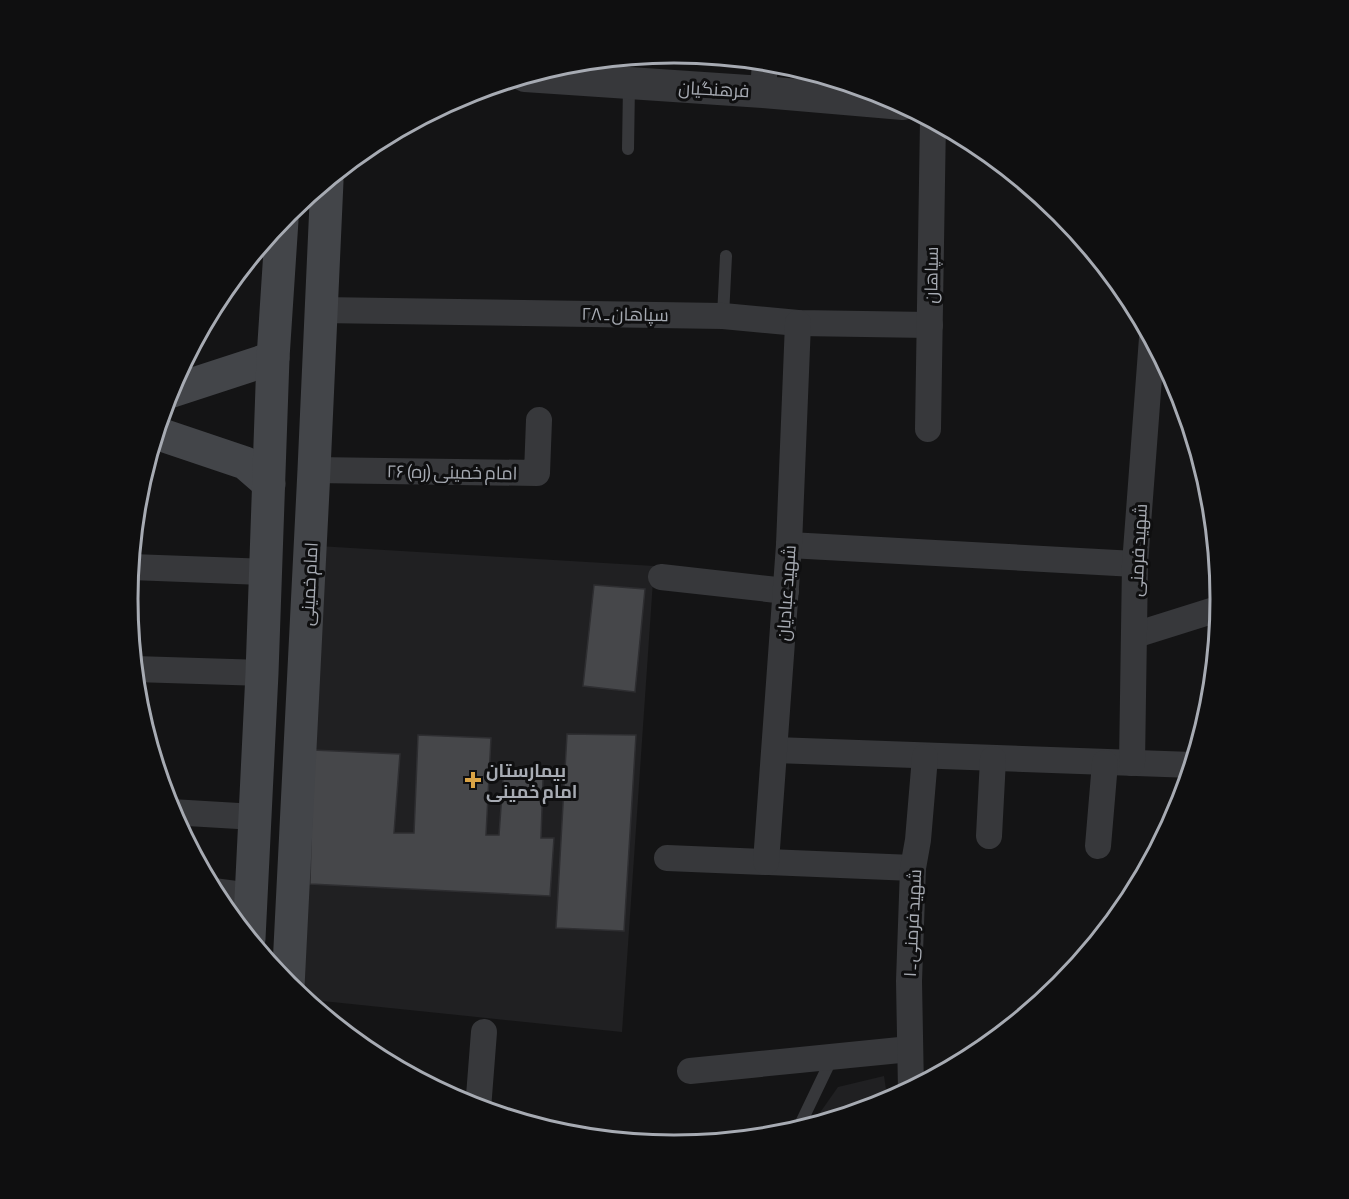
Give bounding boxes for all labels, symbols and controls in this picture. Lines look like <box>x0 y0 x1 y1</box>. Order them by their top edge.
street label: فرهنگیان <box>678 77 750 102</box>
street label: سپاهان <box>920 246 943 304</box>
street label: سپاهان ـ ۲۸ <box>581 303 669 326</box>
street label: امام خمینی (ره) ۲۶ <box>386 460 518 486</box>
street label: شهید فرمنی <box>1125 503 1152 597</box>
street label: امام خمینی <box>296 541 324 627</box>
street label: شهید عبادیان <box>772 544 801 642</box>
place label: بیمارستان امام خمینی <box>486 760 578 804</box>
marker: بیمارستان امام خمینی <box>464 771 482 789</box>
street label: شهید فرمنی ـ ۱ <box>899 868 926 978</box>

